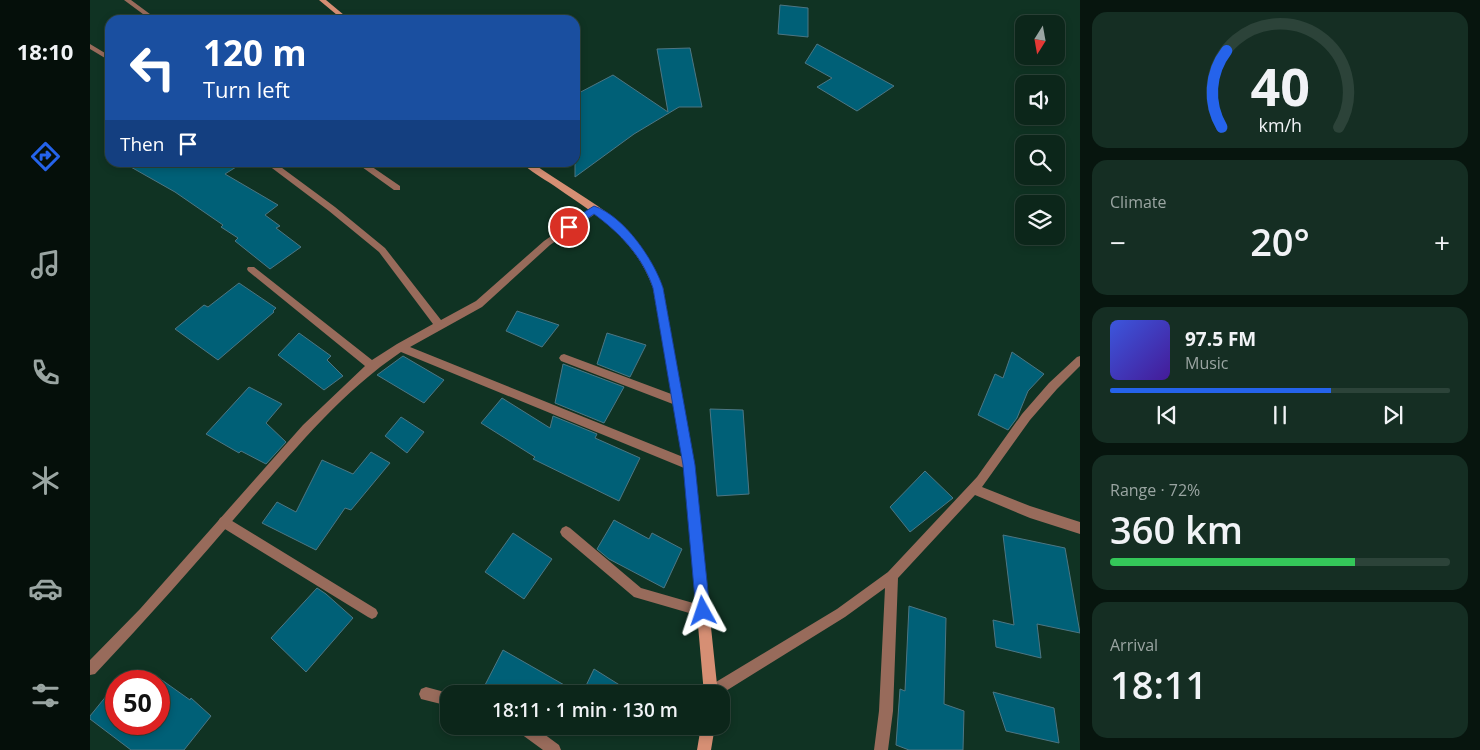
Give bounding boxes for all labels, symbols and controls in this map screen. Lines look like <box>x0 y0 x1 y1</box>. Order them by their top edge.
north arrow <box>1015 15 1065 65</box>
map controls <box>1015 15 1065 245</box>
text: 120 m <box>203 29 307 76</box>
icon: left <box>120 35 185 100</box>
text: 18:10 <box>17 36 73 66</box>
text: 40 <box>1250 50 1310 121</box>
text: Turn left <box>203 74 290 104</box>
button: sound <box>1015 75 1065 125</box>
text: km/h <box>1258 113 1302 137</box>
icon: arrive <box>174 130 202 158</box>
text: Then <box>120 131 164 157</box>
button: search <box>1015 135 1065 185</box>
icon: directions <box>28 139 63 174</box>
text: Climate <box>1110 191 1167 213</box>
button: layers <box>1015 195 1065 245</box>
pin <box>548 206 590 248</box>
icon: arrive <box>555 213 583 241</box>
text: 20° <box>1250 215 1310 267</box>
text: − <box>1110 223 1126 261</box>
text: + <box>1434 223 1450 261</box>
icon: music <box>28 247 63 282</box>
text: 97.5 FM <box>1185 326 1256 352</box>
text: Music <box>1185 352 1229 374</box>
icon: phone <box>28 355 63 390</box>
icon: previous <box>1153 401 1181 429</box>
icon: pause <box>1266 401 1294 429</box>
icon: next <box>1379 401 1407 429</box>
icon: climate <box>28 463 63 498</box>
text: Range · 72% <box>1110 479 1200 501</box>
text: 360 km <box>1110 503 1243 555</box>
icon: car <box>28 571 63 606</box>
position arrow <box>676 584 728 636</box>
text: Arrival <box>1110 634 1158 656</box>
text: 18:11 <box>1110 658 1207 710</box>
speed limit sign: 50 <box>105 670 170 735</box>
icon: filters <box>28 678 63 713</box>
text: 18:11 · 1 min · 130 m <box>492 697 678 723</box>

